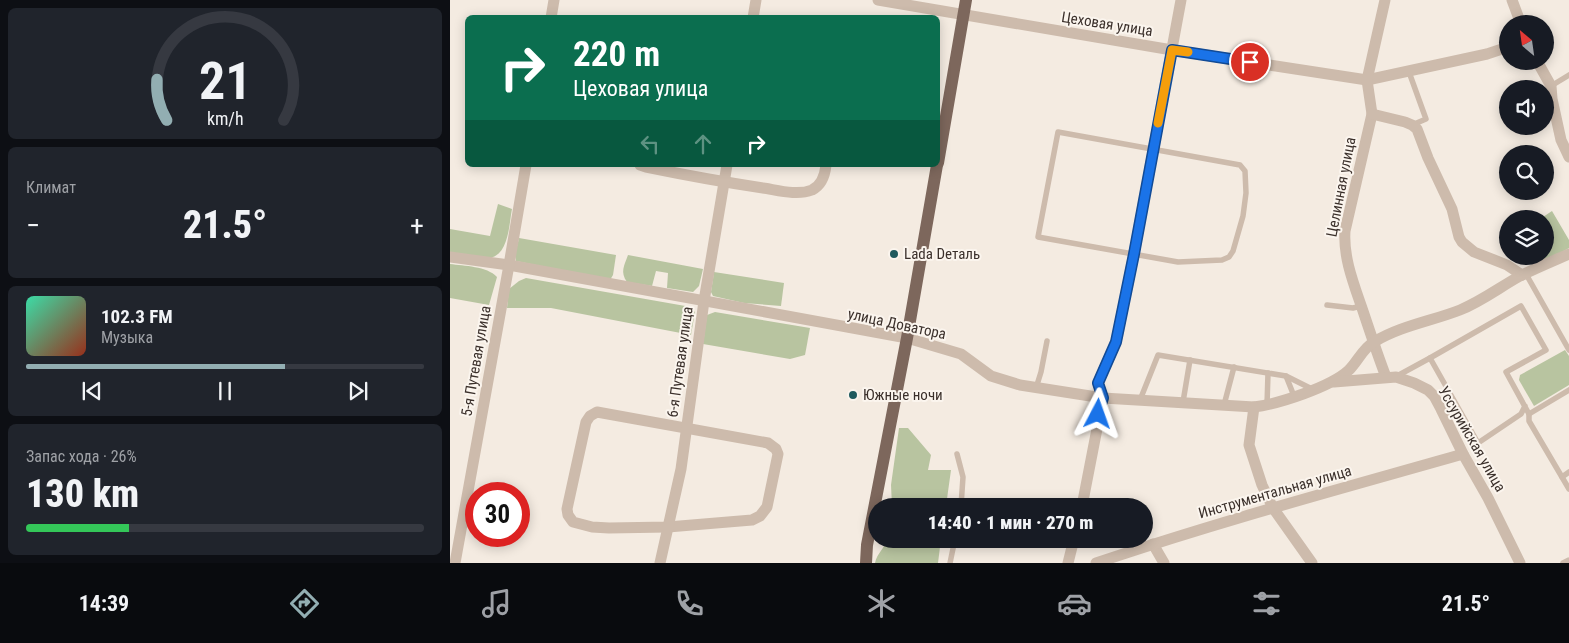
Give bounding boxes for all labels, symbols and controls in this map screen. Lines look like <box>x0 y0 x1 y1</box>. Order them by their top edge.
street label: Цеховая улица <box>1060 8 1154 40</box>
north arrow <box>1499 15 1554 70</box>
map controls <box>1499 15 1554 265</box>
text: 220 m <box>573 34 660 75</box>
icon: right <box>490 35 555 100</box>
pin <box>1229 41 1271 83</box>
icon: arrive <box>1236 48 1264 76</box>
text: 21 <box>199 51 251 112</box>
text: Цеховая улица <box>573 76 708 101</box>
button: sound <box>1499 80 1554 135</box>
text: km/h <box>207 108 243 129</box>
icon: left <box>636 130 664 158</box>
icon: ahead <box>689 130 717 158</box>
icon: right <box>742 130 770 158</box>
street label: Целинная улица <box>1322 136 1360 238</box>
button: search <box>1499 145 1554 200</box>
text: Климат <box>26 178 76 197</box>
text: 21.5° <box>183 203 267 247</box>
text: − <box>26 209 40 242</box>
text: + <box>410 209 424 242</box>
button: layers <box>1499 210 1554 265</box>
place label: Lada Dеталь <box>904 245 980 263</box>
marker: Lada Dеталь <box>888 248 900 260</box>
street label: 5-я Путевая улица <box>457 304 495 418</box>
text: 102.3 FM <box>101 305 173 328</box>
street label: 6-я Путевая улица <box>663 305 697 419</box>
street label: улица Доватора <box>846 305 948 343</box>
text: Музыка <box>101 328 153 347</box>
icon: previous <box>78 377 106 405</box>
icon: pause <box>211 377 239 405</box>
icon: next <box>344 377 372 405</box>
street label: Уссурийская улица <box>1435 383 1509 495</box>
place label: Южные ночи <box>863 386 943 404</box>
position arrow <box>1071 387 1123 439</box>
marker: Южные ночи <box>847 389 859 401</box>
text: Запас хода · 26% <box>26 447 137 466</box>
street label: Инструментальная улица <box>1196 462 1354 522</box>
text: 130 km <box>26 472 139 516</box>
speed limit sign: 30 <box>465 482 530 547</box>
text: 14:40 · 1 мин · 270 m <box>928 511 1093 534</box>
icon: directions <box>287 586 322 621</box>
icon: music <box>479 586 514 621</box>
icon: phone <box>672 586 707 621</box>
icon: climate <box>864 586 899 621</box>
icon: car <box>1057 586 1092 621</box>
icon: filters <box>1249 586 1284 621</box>
text: 14:39 <box>79 591 129 616</box>
text: 21.5° <box>1442 591 1490 616</box>

